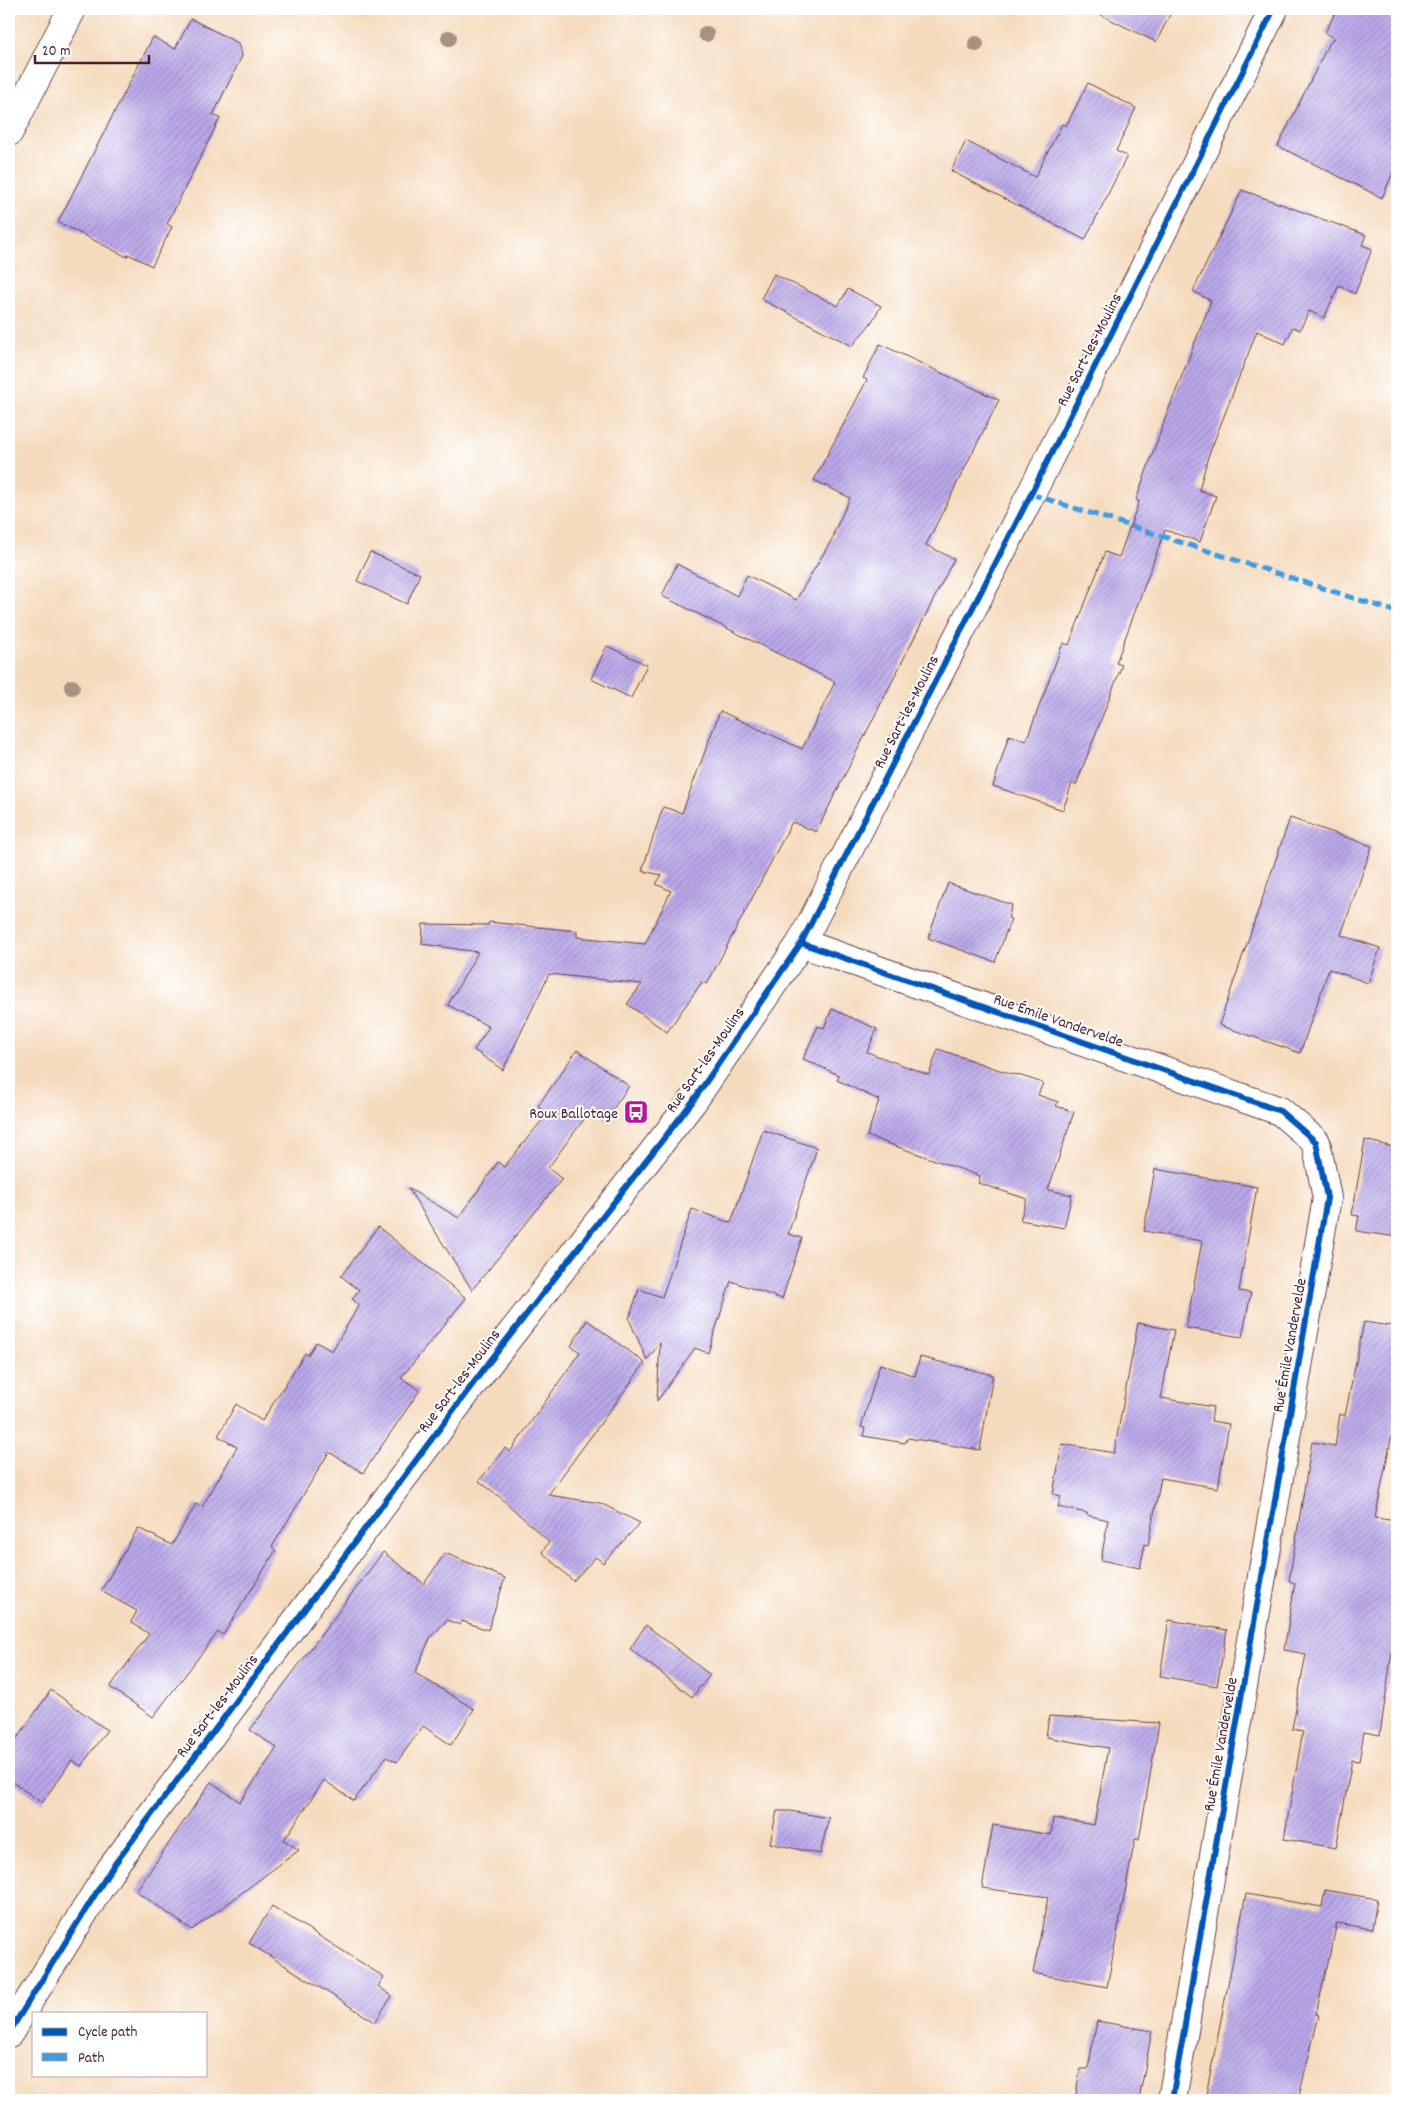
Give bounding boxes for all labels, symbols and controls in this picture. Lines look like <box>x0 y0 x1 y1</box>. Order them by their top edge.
scale bar <box>35 32 149 64</box>
text: 20 m <box>42 41 70 63</box>
street label: Rue Sart-les-Moulins <box>1052 289 1129 411</box>
street label: Rue Sart-les-Moulins <box>869 651 946 773</box>
street label: Rue Émile Vandervelde <box>990 988 1126 1054</box>
street label: Rue Sart-les-Moulins <box>661 1003 751 1118</box>
bus stop icon: Roux Ballotage <box>623 1099 649 1125</box>
place label: Roux Ballotage <box>529 1103 618 1126</box>
street label: Rue Émile Vandervelde <box>1267 1276 1314 1415</box>
street label: Rue Sart-les-Moulins <box>413 1325 507 1438</box>
street label: Rue Sart-les-Moulins <box>171 1650 265 1763</box>
street label: Rue Émile Vandervelde <box>1198 1675 1245 1814</box>
legend <box>32 2012 208 2076</box>
text: Cycle path <box>78 2022 138 2044</box>
text: Path <box>78 2048 104 2070</box>

